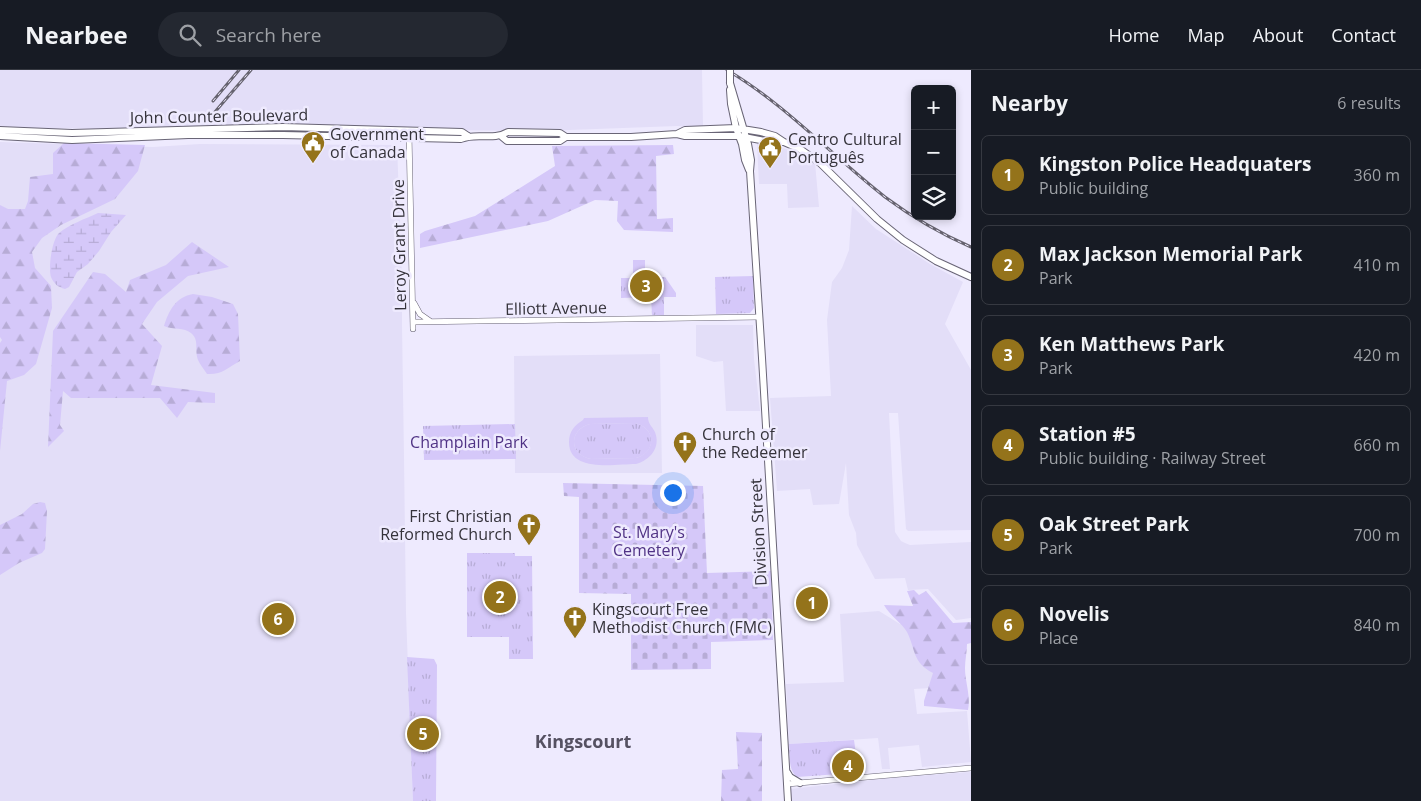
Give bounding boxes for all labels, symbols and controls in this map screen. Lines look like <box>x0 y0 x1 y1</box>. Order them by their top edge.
search box <box>158 12 508 57</box>
text: Nearbee <box>25 18 128 51</box>
icon: search <box>176 21 204 49</box>
text: Search here <box>216 22 322 48</box>
text: Home <box>1109 23 1159 47</box>
text: Map <box>1187 23 1225 47</box>
text: About <box>1253 23 1303 47</box>
text: Contact <box>1331 23 1396 47</box>
map controls <box>911 85 956 220</box>
button: + <box>911 85 956 130</box>
text: Nearby <box>991 89 1068 117</box>
text: 6 results <box>1337 92 1401 114</box>
street label: John Counter Boulevard <box>128 103 308 129</box>
place label: Government of Canada <box>330 123 424 163</box>
place label: Centro Cultural Português <box>788 128 902 168</box>
public building icon: Government of Canada <box>300 130 326 164</box>
button: − <box>911 130 956 175</box>
public building icon: Centro Cultural Português <box>757 135 783 169</box>
text: Kingston Police Headquaters <box>1039 151 1312 177</box>
text: 1 <box>1003 164 1013 186</box>
text: 360 m <box>1354 164 1400 186</box>
button: layers <box>911 175 956 220</box>
text: Public building <box>1039 177 1148 199</box>
street label: Leroy Grant Drive <box>387 179 411 311</box>
text: Max Jackson Memorial Park <box>1039 241 1302 267</box>
text: 2 <box>1003 254 1013 276</box>
text: 410 m <box>1354 254 1400 276</box>
pin: 3 <box>630 267 662 305</box>
text: Park <box>1039 267 1072 289</box>
street label: Elliott Avenue <box>505 296 607 320</box>
text: Ken Matthews Park <box>1039 331 1224 357</box>
text: 3 <box>1003 344 1013 366</box>
text: 420 m <box>1354 344 1400 366</box>
text: Park <box>1039 357 1072 379</box>
text: Station #5 <box>1039 421 1136 447</box>
place label: Church of the Redeemer <box>702 423 808 463</box>
church icon: Church of the Redeemer <box>672 430 698 464</box>
park label: Champlain Park <box>410 431 528 453</box>
text: 4 <box>1003 434 1013 456</box>
text: 660 m <box>1354 434 1400 456</box>
text: Public building · Railway Street <box>1039 447 1266 469</box>
street label: Division Street <box>744 477 772 586</box>
your location <box>660 480 686 506</box>
place label: First Christian Reformed Church <box>380 505 512 545</box>
text: Oak Street Park <box>1039 511 1189 537</box>
church icon: First Christian Reformed Church <box>516 512 542 546</box>
park label: St. Mary's Cemetery <box>613 521 686 561</box>
text: 5 <box>1003 524 1013 546</box>
text: 700 m <box>1354 524 1400 546</box>
text: Park <box>1039 537 1072 559</box>
pin: 2 <box>484 578 516 616</box>
pin: 1 <box>796 584 828 622</box>
place label: Kingscourt Free Methodist Church (FMC) <box>592 598 772 638</box>
pin: 6 <box>262 600 294 638</box>
text: Novelis <box>1039 601 1109 627</box>
church icon: Kingscourt Free Methodist Church (FMC) <box>562 605 588 639</box>
text: 6 <box>1003 614 1013 636</box>
text: 840 m <box>1354 614 1400 636</box>
text: Place <box>1039 627 1078 649</box>
pin: 5 <box>407 715 439 753</box>
district label: Kingscourt <box>535 729 631 753</box>
pin: 4 <box>832 747 864 785</box>

